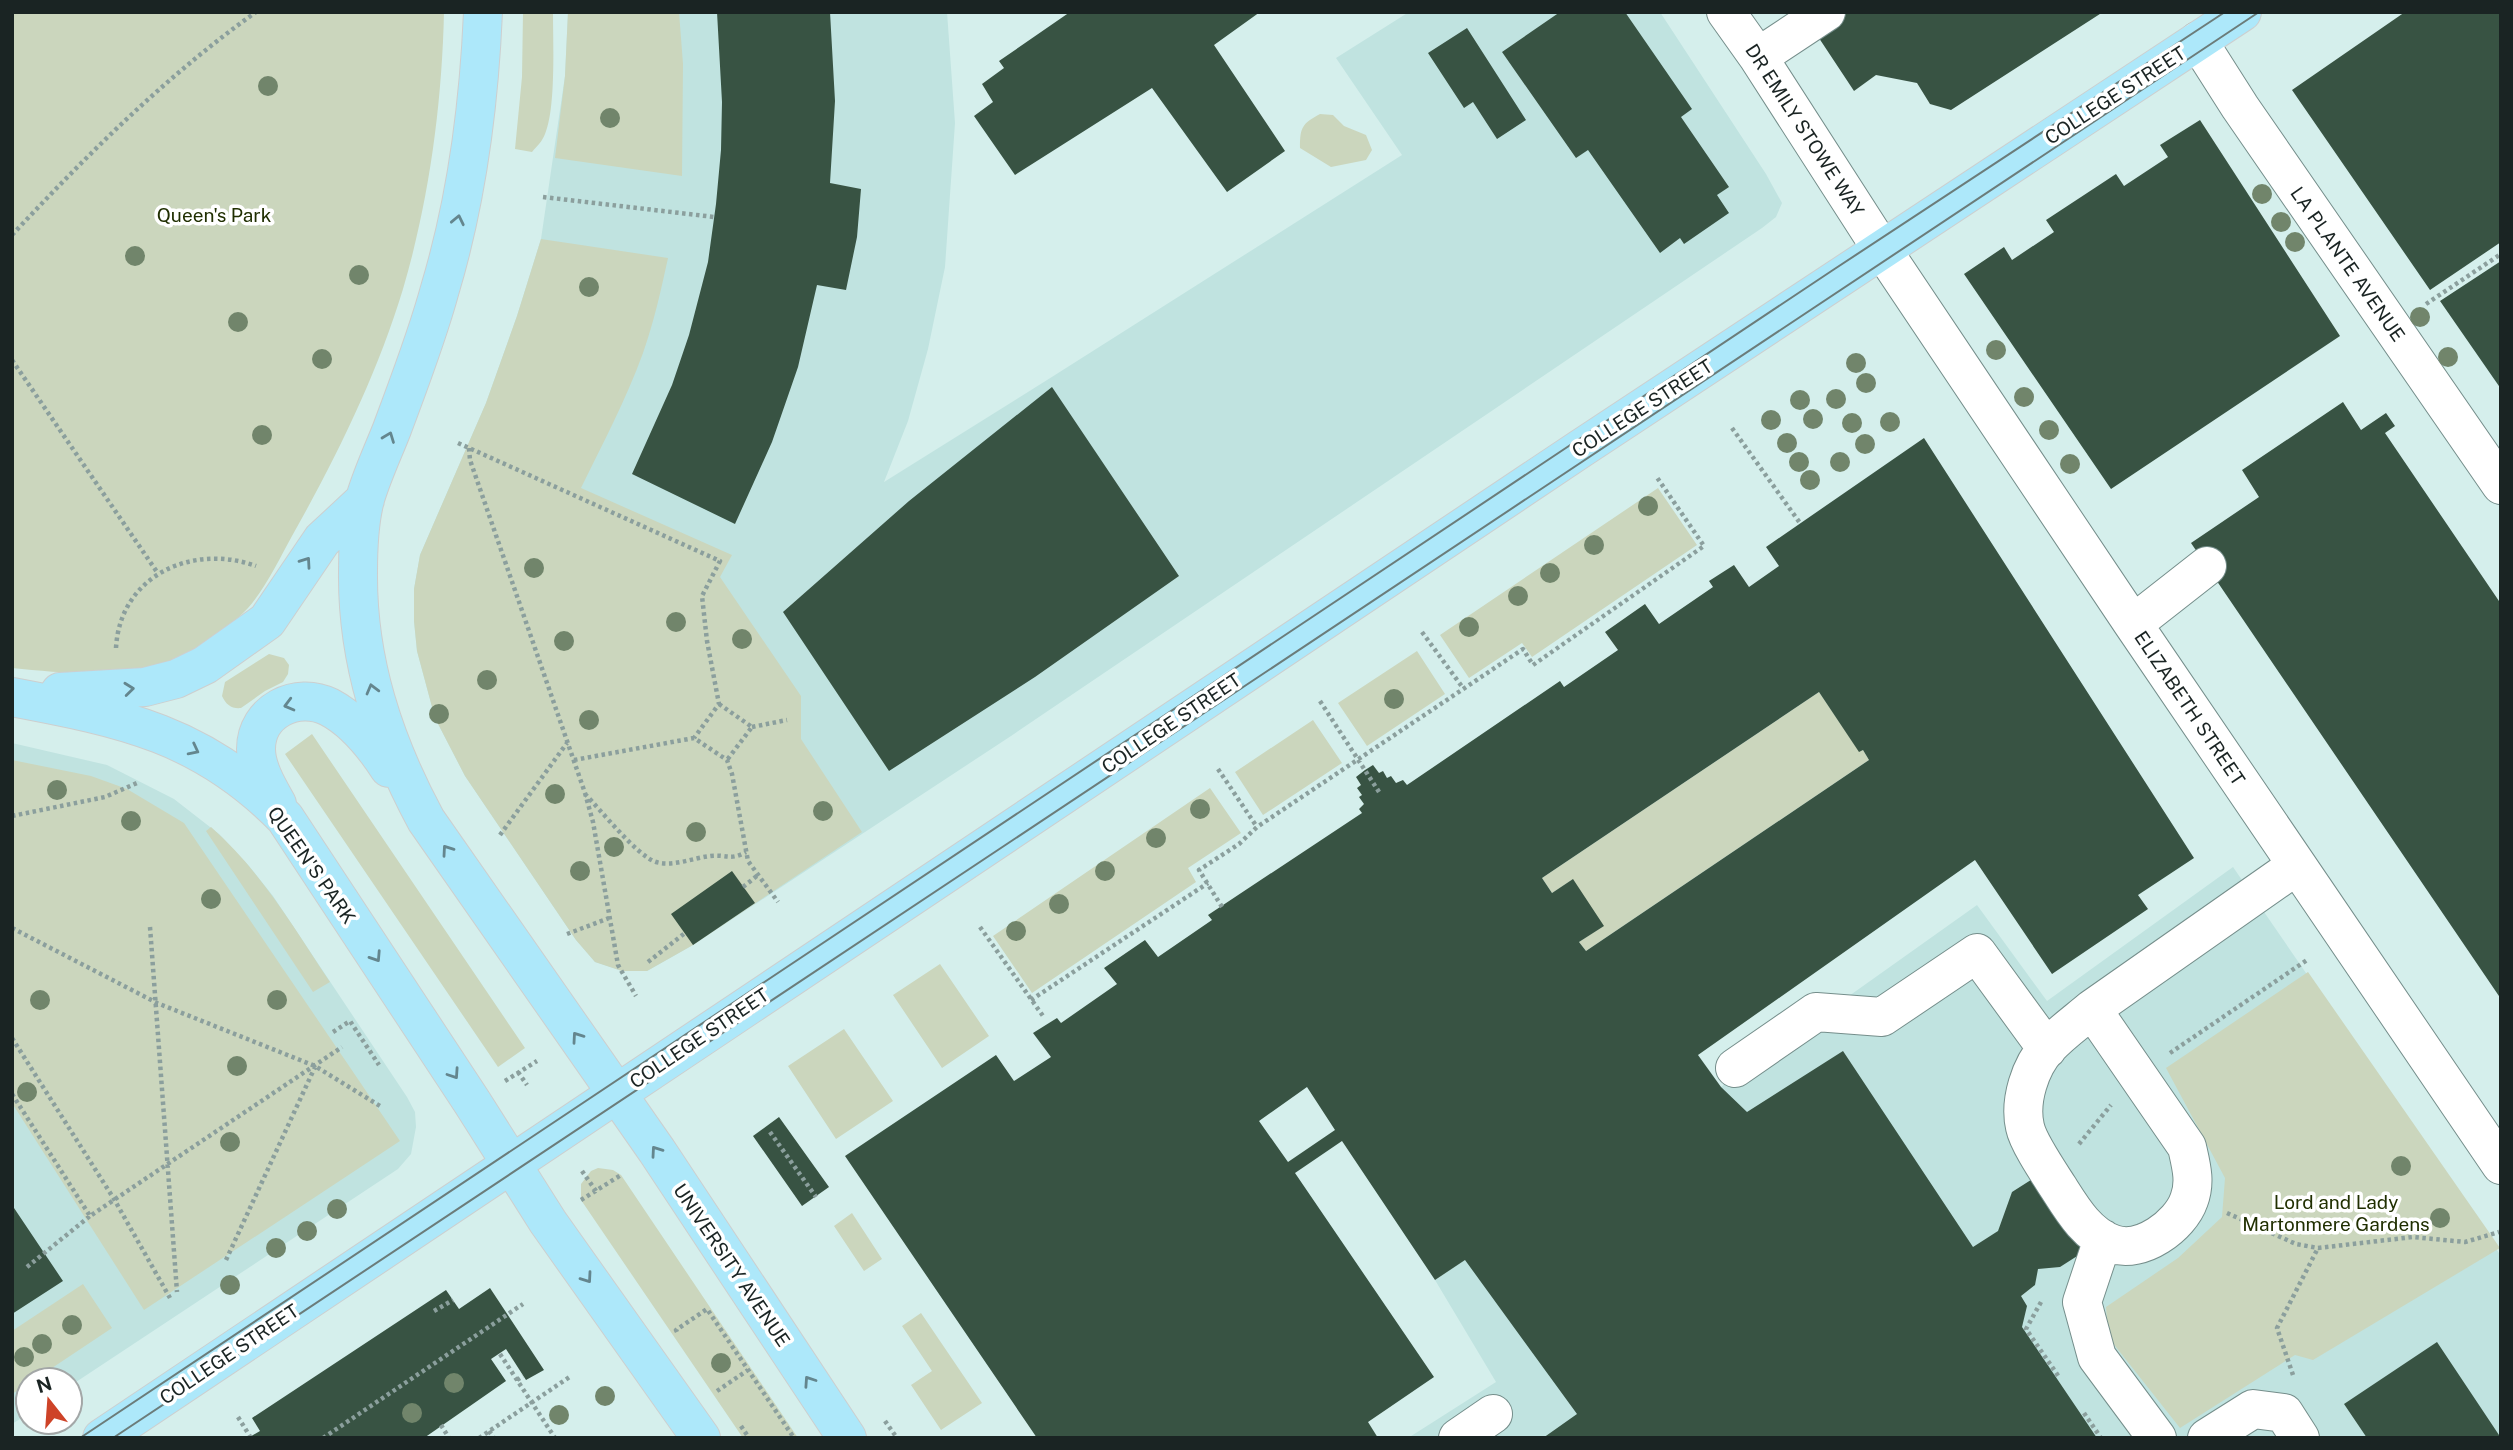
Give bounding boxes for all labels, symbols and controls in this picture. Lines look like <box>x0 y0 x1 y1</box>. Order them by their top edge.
street label: DR EMILY STOWE WAY <box>1741 40 1869 221</box>
street label: COLLEGE STREET <box>2041 41 2189 149</box>
street label: LA PLANTE AVENUE <box>2286 183 2410 345</box>
park label: Queen's Park <box>157 204 272 226</box>
one-way arrow <box>449 214 464 226</box>
street label: COLLEGE STREET <box>1568 354 1716 462</box>
one-way arrow <box>381 431 395 443</box>
one-way arrow <box>298 557 310 570</box>
street label: ELIZABETH STREET <box>2130 627 2250 789</box>
street label: COLLEGE STREET <box>1097 668 1245 778</box>
one-way arrow <box>124 682 135 697</box>
one-way arrow <box>366 683 380 695</box>
one-way arrow <box>284 696 296 711</box>
one-way arrow <box>187 742 200 755</box>
street label: QUEEN'S PARK <box>263 802 361 928</box>
one-way arrow <box>442 845 455 858</box>
one-way arrow <box>368 949 380 962</box>
street label: COLLEGE STREET <box>625 983 773 1093</box>
one-way arrow <box>573 1032 585 1045</box>
one-way arrow <box>445 1066 458 1079</box>
one-way arrow <box>651 1145 664 1158</box>
street label: UNIVERSITY AVENUE <box>669 1179 795 1351</box>
park label: Lord and Lady Martonmere Gardens <box>2242 1191 2430 1235</box>
one-way arrow <box>579 1270 591 1283</box>
street label: COLLEGE STREET <box>155 1299 303 1409</box>
north arrow <box>14 1366 84 1436</box>
text: N <box>34 1372 54 1397</box>
one-way arrow <box>805 1376 817 1389</box>

